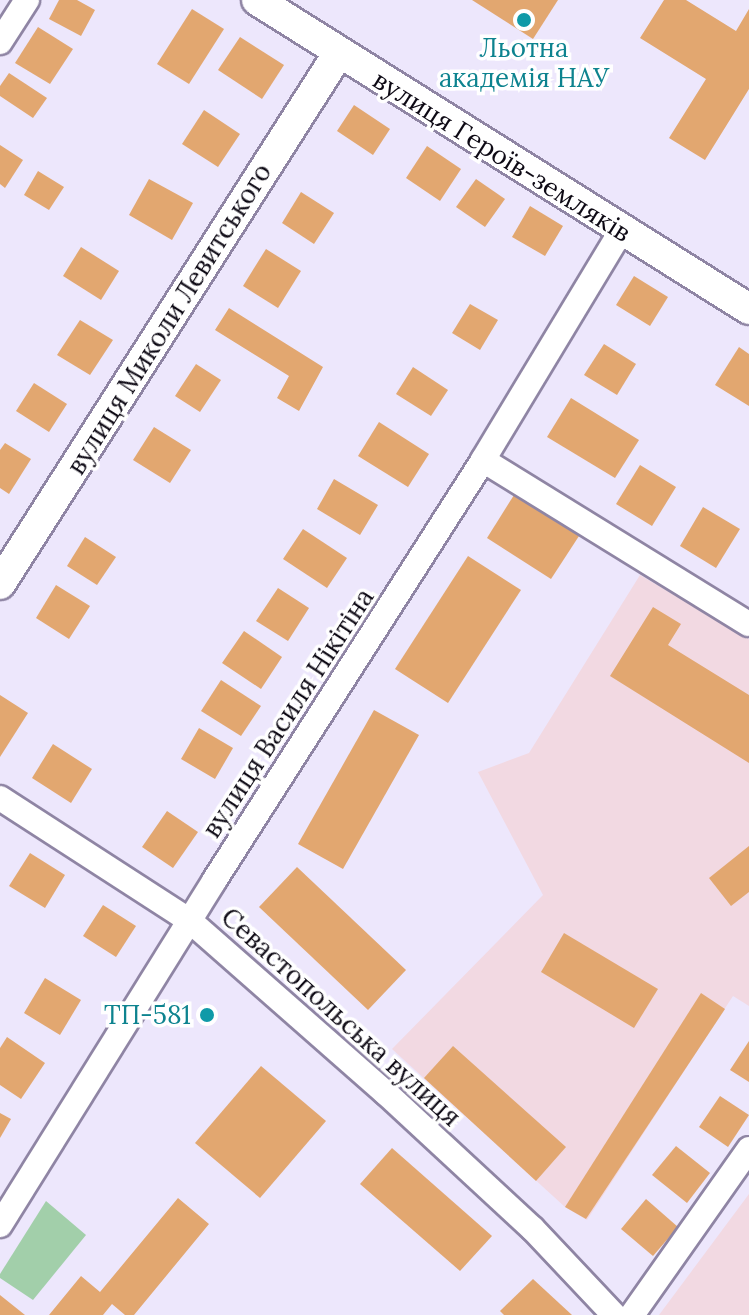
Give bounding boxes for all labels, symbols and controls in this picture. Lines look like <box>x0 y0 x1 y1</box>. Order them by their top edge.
marker: Льотна академія НАУ <box>515 11 533 29</box>
place label: Льотна академія НАУ <box>439 32 609 94</box>
street label: вулиця Героїв-земляків <box>367 64 637 248</box>
street label: вулиця Миколи Левитського <box>60 158 278 480</box>
street label: вулиця Василя Нікітіна <box>196 583 380 843</box>
street label: Севастопольська вулиця <box>215 901 467 1133</box>
place label: ТП-581 <box>104 999 191 1031</box>
marker: ТП-581 <box>198 1006 216 1024</box>

